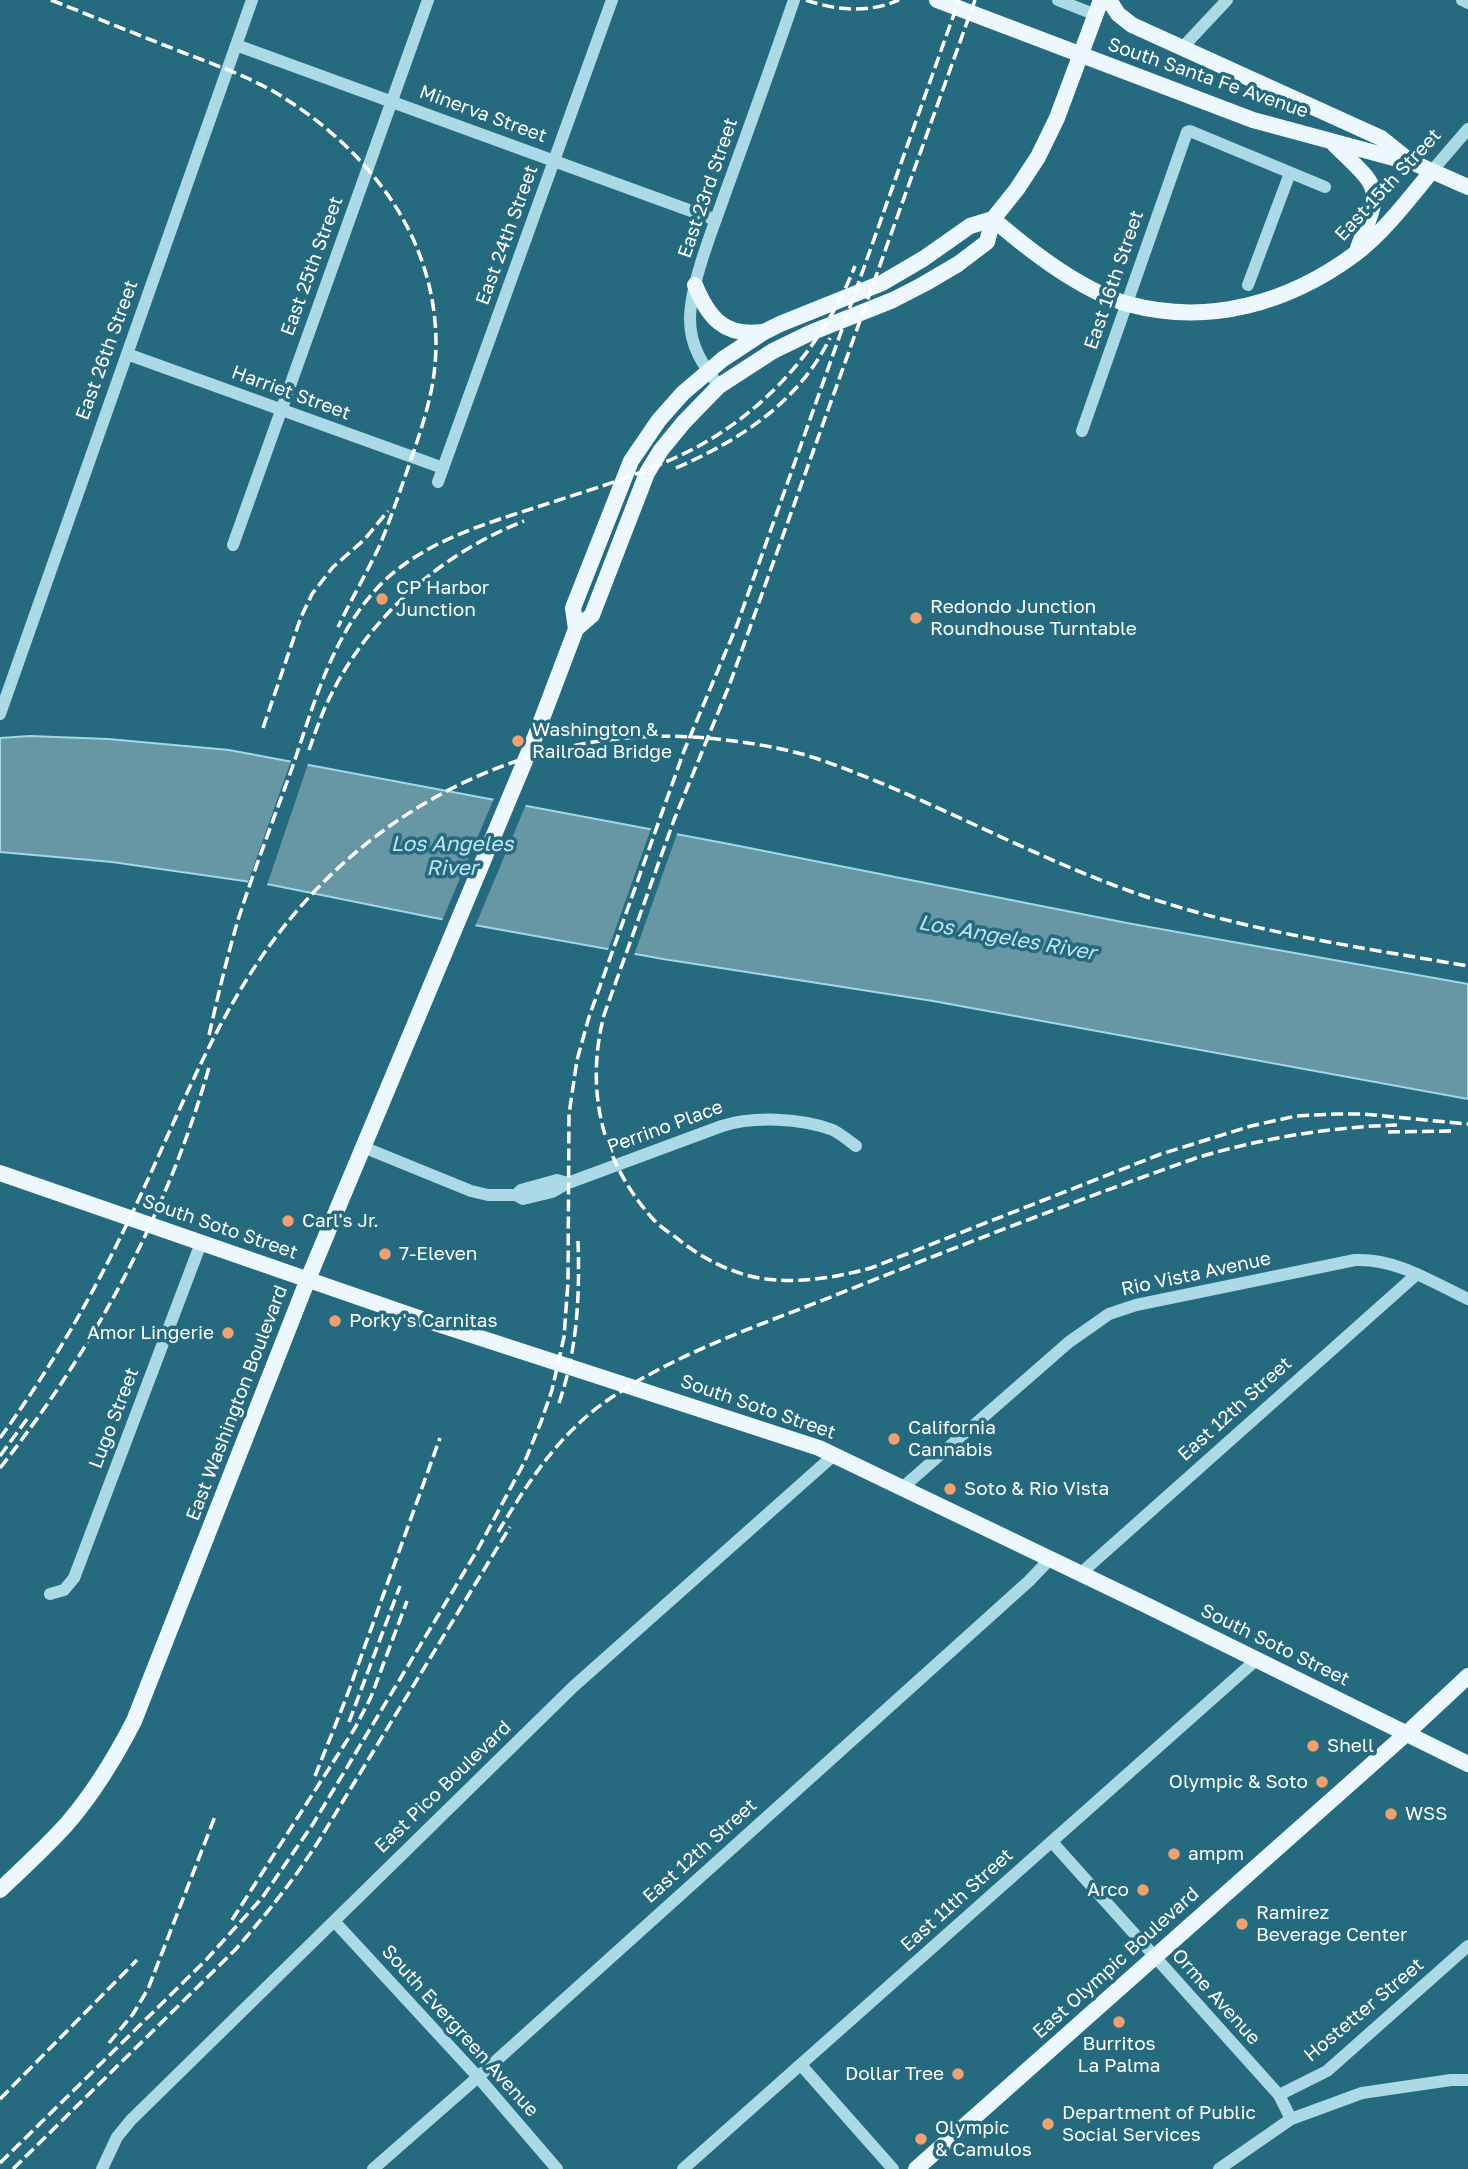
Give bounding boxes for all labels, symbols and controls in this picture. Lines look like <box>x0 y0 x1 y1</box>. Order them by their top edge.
street label: South Santa Fe Avenue <box>1105 33 1311 123</box>
street label: Minerva Street <box>416 80 550 148</box>
street label: East 23rd Street <box>673 115 743 261</box>
street label: East 15th Street <box>1330 124 1446 246</box>
street label: East 24th Street <box>471 162 543 308</box>
street label: East 25th Street <box>276 193 348 339</box>
street label: East 16th Street <box>1080 207 1148 353</box>
street label: East 26th Street <box>71 277 143 423</box>
street label: Harriet Street <box>229 361 353 425</box>
place label: CP Harbor Junction <box>396 577 489 621</box>
marker: CP Harbor Junction <box>374 591 390 607</box>
place label: Redondo Junction Roundhouse Turntable <box>930 596 1137 640</box>
marker: Redondo Junction Roundhouse Turntable <box>908 610 924 626</box>
place label: Washington & Railroad Bridge <box>532 719 672 763</box>
marker: Washington & Railroad Bridge <box>510 733 526 749</box>
water label: Los Angeles River <box>391 831 513 881</box>
water label: Los Angeles River <box>916 910 1098 966</box>
street label: Perrino Place <box>604 1095 726 1159</box>
street label: South Soto Street <box>139 1190 301 1264</box>
place label: Carl's Jr. <box>302 1210 379 1232</box>
marker: Carl's Jr. <box>280 1213 296 1229</box>
place label: 7-Eleven <box>399 1243 477 1265</box>
marker: 7-Eleven <box>377 1246 393 1262</box>
street label: Rio Vista Avenue <box>1119 1247 1273 1301</box>
street label: East Washington Boulevard <box>182 1282 292 1524</box>
place label: Porky's Carnitas <box>349 1310 498 1332</box>
marker: Porky's Carnitas <box>327 1313 343 1329</box>
place label: Amor Lingerie <box>87 1322 214 1344</box>
marker: Amor Lingerie <box>220 1325 236 1341</box>
street label: East 12th Street <box>1173 1352 1297 1466</box>
street label: Lugo Street <box>84 1364 144 1472</box>
street label: South Soto Street <box>677 1370 839 1444</box>
place label: California Cannabis <box>908 1417 996 1461</box>
marker: California Cannabis <box>886 1431 902 1447</box>
place label: Soto & Rio Vista <box>964 1478 1109 1500</box>
marker: Soto & Rio Vista <box>942 1481 958 1497</box>
street label: South Soto Street <box>1197 1599 1353 1691</box>
street label: East Pico Boulevard <box>370 1716 516 1858</box>
place label: Shell <box>1327 1735 1374 1757</box>
marker: Shell <box>1305 1738 1321 1754</box>
place label: Olympic & Soto <box>1169 1771 1308 1793</box>
marker: Olympic & Soto <box>1314 1774 1330 1790</box>
street label: East 12th Street <box>638 1794 762 1908</box>
place label: WSS <box>1405 1803 1447 1825</box>
marker: WSS <box>1383 1806 1399 1822</box>
place label: ampm <box>1188 1843 1244 1865</box>
street label: East 11th Street <box>896 1844 1018 1956</box>
marker: ampm <box>1166 1846 1182 1862</box>
place label: Arco <box>1087 1879 1129 1901</box>
street label: East Olympic Boulevard <box>1028 1882 1204 2044</box>
marker: Arco <box>1135 1882 1151 1898</box>
place label: Ramirez Beverage Center <box>1256 1902 1408 1946</box>
marker: Ramirez Beverage Center <box>1234 1916 1250 1932</box>
street label: South Evergreen Avenue <box>377 1940 543 2122</box>
street label: Orme Avenue <box>1167 1944 1265 2050</box>
street label: Hostetter Street <box>1300 1953 1428 2067</box>
marker: Burritos La Palma <box>1111 2014 1127 2030</box>
place label: Burritos La Palma <box>1077 2033 1161 2077</box>
place label: Dollar Tree <box>845 2063 944 2085</box>
marker: Dollar Tree <box>950 2066 966 2082</box>
place label: Department of Public Social Services <box>1062 2102 1256 2146</box>
marker: Department of Public Social Services <box>1040 2116 1056 2132</box>
place label: Olympic & Camulos <box>935 2117 1032 2161</box>
marker: Olympic & Camulos <box>913 2131 929 2147</box>

